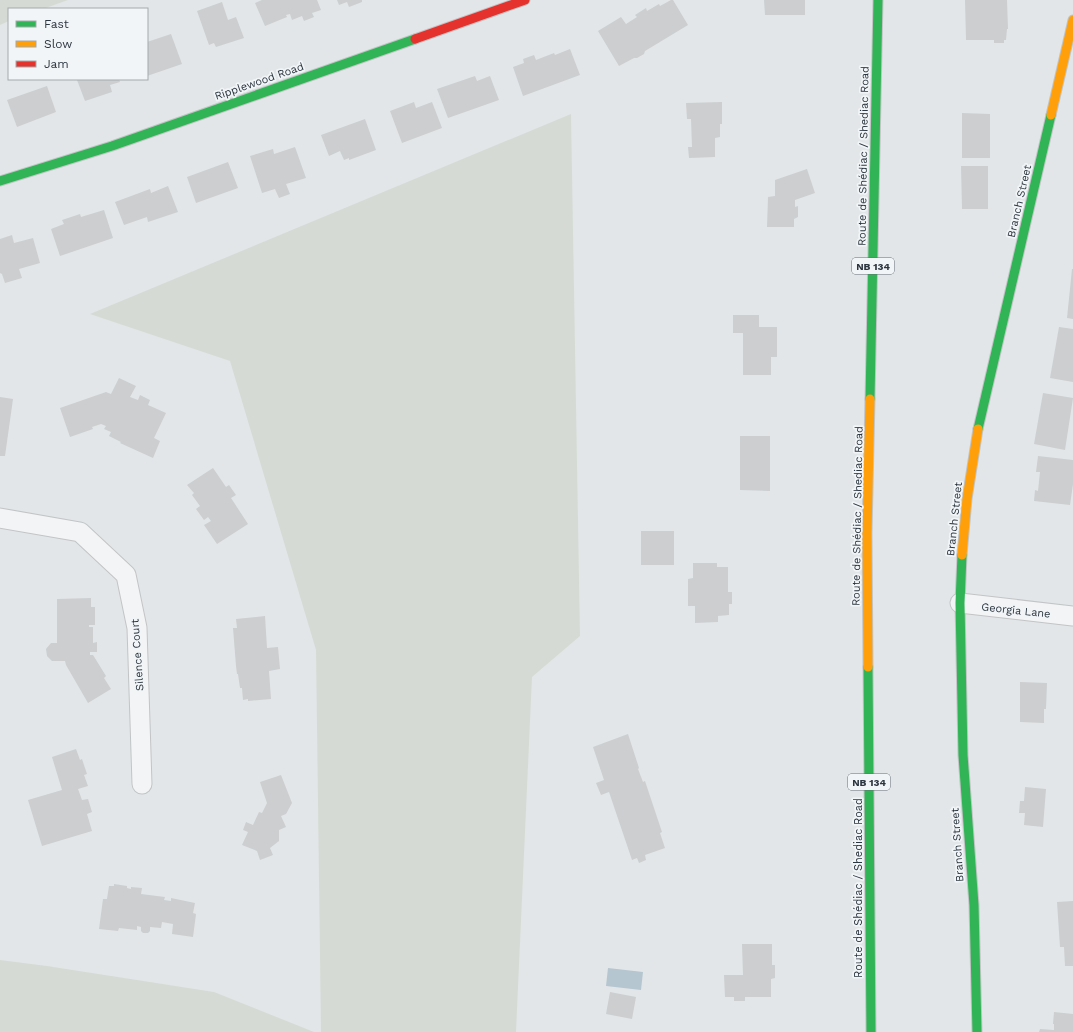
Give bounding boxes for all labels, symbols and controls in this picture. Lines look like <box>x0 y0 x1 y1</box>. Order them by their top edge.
legend <box>8 8 148 80</box>
text: Fast <box>44 17 69 31</box>
text: Slow <box>44 37 72 51</box>
text: Jam <box>44 57 69 71</box>
street label: Ripplewood Road <box>213 60 305 103</box>
street label: Route de Shédiac / Shediac Road <box>855 66 872 246</box>
street label: Branch Street <box>1005 163 1034 239</box>
road number: NB 134 <box>852 258 894 274</box>
street label: Route de Shédiac / Shediac Road <box>849 426 866 606</box>
street label: Branch Street <box>944 481 965 557</box>
street label: Georgia Lane <box>981 600 1051 621</box>
street label: Silence Court <box>128 618 147 692</box>
road number: NB 134 <box>848 774 890 790</box>
street label: Route de Shédiac / Shediac Road <box>852 798 865 978</box>
street label: Branch Street <box>948 807 967 883</box>

